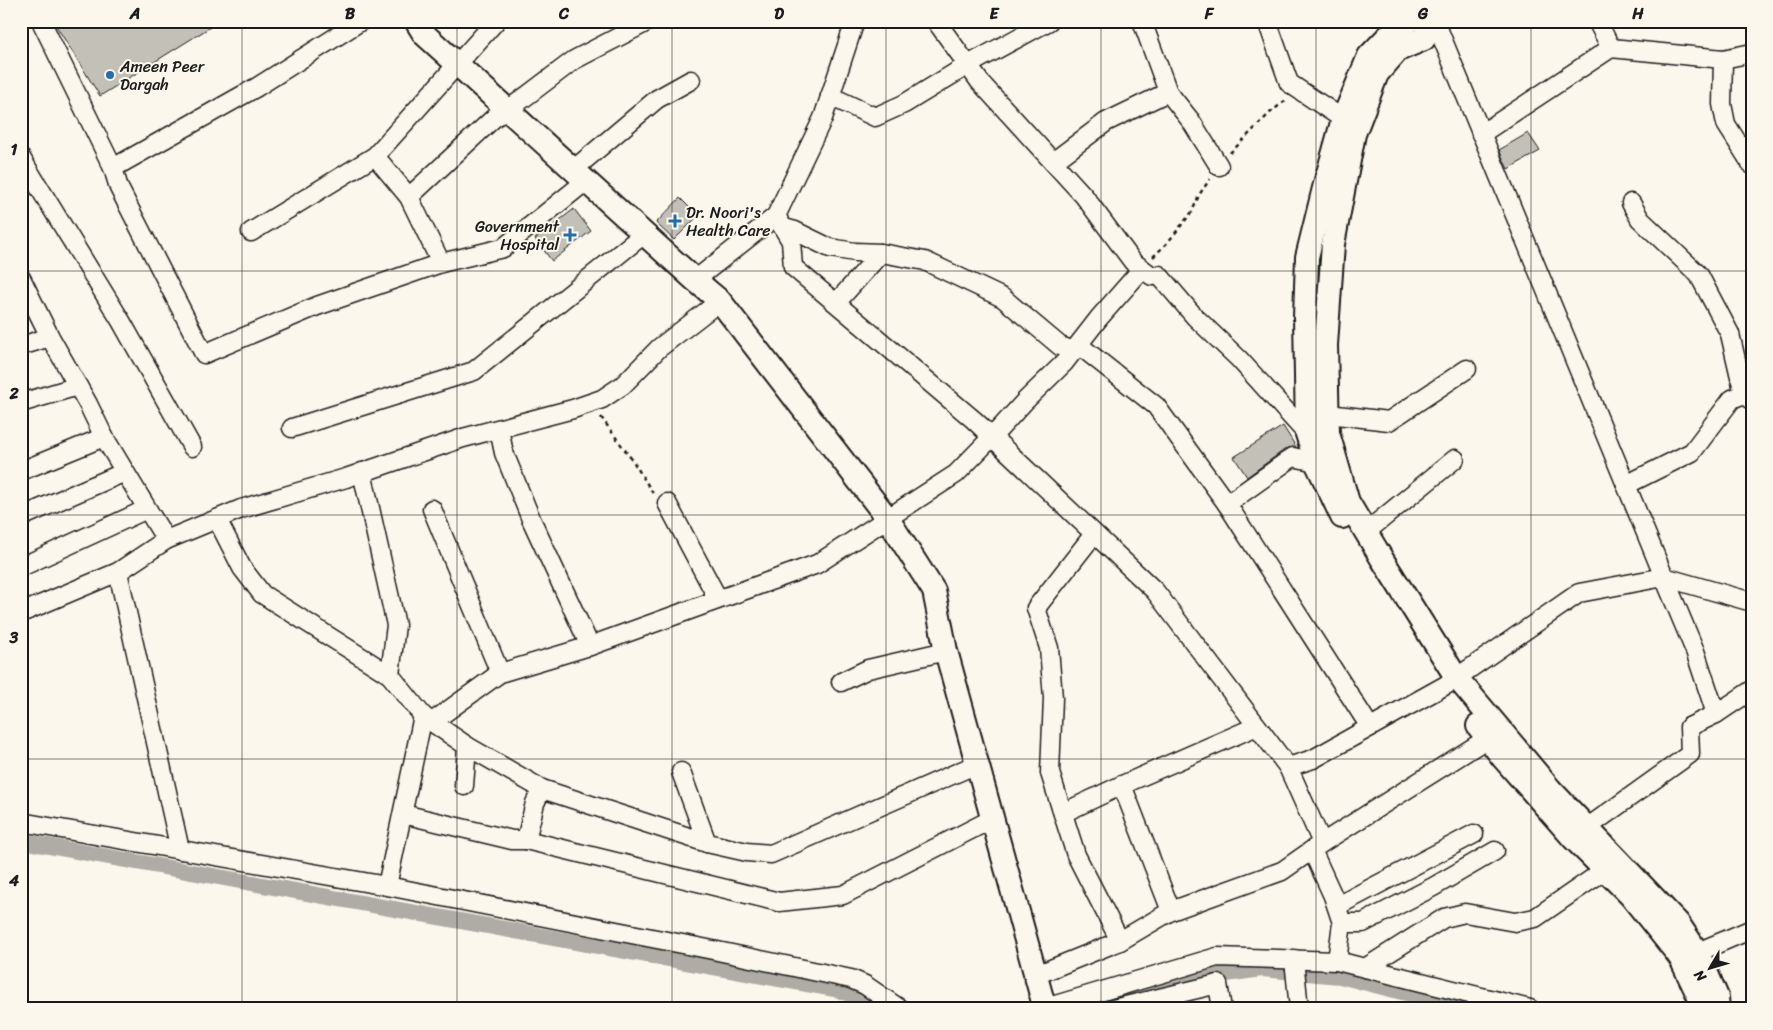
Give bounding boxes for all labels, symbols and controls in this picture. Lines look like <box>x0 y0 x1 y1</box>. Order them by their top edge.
text: A <box>129 0 140 28</box>
text: B <box>345 0 356 28</box>
text: C <box>558 0 570 28</box>
text: D <box>774 0 784 28</box>
text: E <box>990 0 1000 28</box>
text: F <box>1204 0 1215 28</box>
text: G <box>1417 0 1429 28</box>
text: H <box>1631 0 1644 28</box>
place label: Ameen Peer Dargah <box>119 52 206 99</box>
marker: Ameen Peer Dargah <box>104 69 116 81</box>
text: 1 <box>11 135 18 164</box>
place label: Dr. Noori's Health Care <box>686 198 770 245</box>
place label: Government Hospital <box>475 212 560 259</box>
marker: Dr. Noori's Health Care <box>668 214 682 228</box>
marker: Government Hospital <box>563 228 577 242</box>
text: 2 <box>8 379 19 408</box>
text: 3 <box>9 623 19 652</box>
text: 4 <box>8 866 19 895</box>
north arrow <box>1686 942 1736 992</box>
text: N <box>1687 964 1714 988</box>

